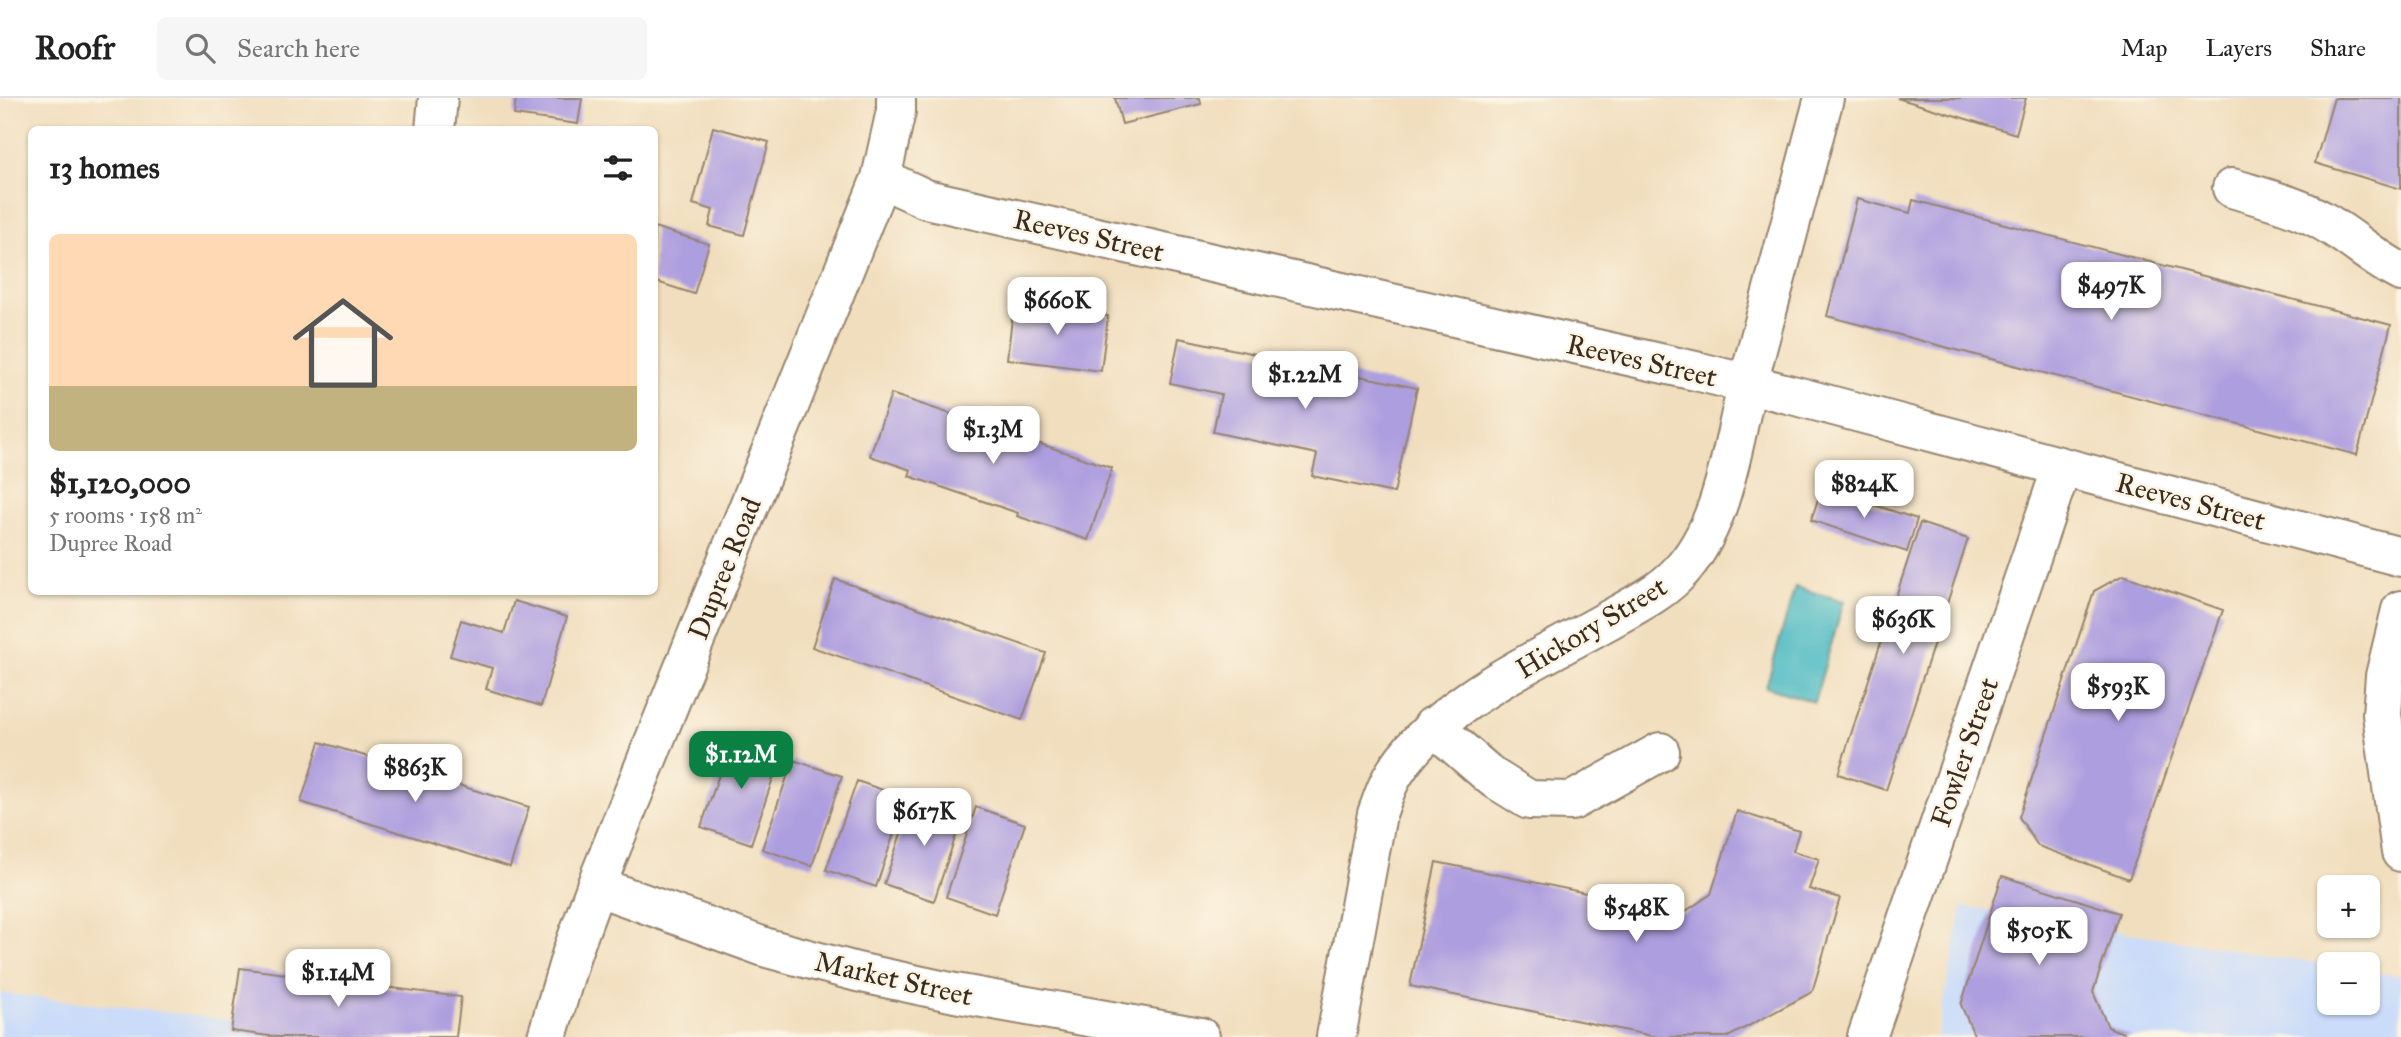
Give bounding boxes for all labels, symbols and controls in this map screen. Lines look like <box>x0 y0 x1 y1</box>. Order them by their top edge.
search box <box>157 17 647 80</box>
text: Roofr <box>35 28 115 68</box>
icon: search <box>181 29 219 67</box>
text: Search here <box>237 32 360 64</box>
text: Map <box>2121 33 2168 63</box>
text: Layers <box>2206 33 2272 63</box>
text: Share <box>2310 33 2366 63</box>
icon: filters <box>599 149 637 187</box>
text: 13 homes <box>49 150 160 186</box>
street label: Reeves Street <box>1010 201 1168 270</box>
pin: $497K <box>2062 262 2160 322</box>
text: $497K <box>2077 271 2145 299</box>
pin: $660K <box>1008 278 1106 337</box>
icon: home <box>280 280 406 406</box>
text: $660K <box>1023 286 1091 314</box>
street label: Reeves Street <box>1563 326 1721 395</box>
pin: $1.22M <box>1248 352 1362 411</box>
text: $1.22M <box>1268 360 1342 388</box>
pin: $1.3M <box>944 406 1042 466</box>
text: $1.3M <box>963 415 1023 443</box>
pin: $824K <box>1815 460 1913 520</box>
text: $1,120,000 <box>49 465 191 501</box>
street label: Reeves Street <box>2112 465 2270 538</box>
text: $824K <box>1831 469 1897 497</box>
street label: Dupree Road <box>680 492 769 644</box>
text: 5 rooms · 158 m² <box>49 501 202 529</box>
text: Dupree Road <box>49 529 172 557</box>
street label: Hickory Street <box>1509 569 1673 686</box>
pin: $636K <box>1854 596 1952 656</box>
text: $636K <box>1872 605 1934 633</box>
pin: $593K <box>2069 664 2167 723</box>
text: $593K <box>2087 672 2149 700</box>
street label: Fowler Street <box>1923 673 2006 831</box>
pin: $1.12M <box>684 732 798 791</box>
text: $1.12M <box>705 740 777 768</box>
pin: $863K <box>366 744 464 804</box>
text: $863K <box>383 753 447 781</box>
pin: $617K <box>875 788 973 848</box>
text: $617K <box>892 797 956 825</box>
map controls <box>2317 875 2380 1015</box>
button: + <box>2317 875 2380 938</box>
pin: $548K <box>1587 884 1685 944</box>
text: $548K <box>1603 893 1669 921</box>
pin: $505K <box>1990 908 2088 967</box>
text: $505K <box>2007 916 2071 944</box>
street label: Market Street <box>812 943 976 1014</box>
pin: $1.14M <box>281 950 395 1009</box>
button: − <box>2317 952 2380 1015</box>
text: $1.14M <box>301 958 375 986</box>

